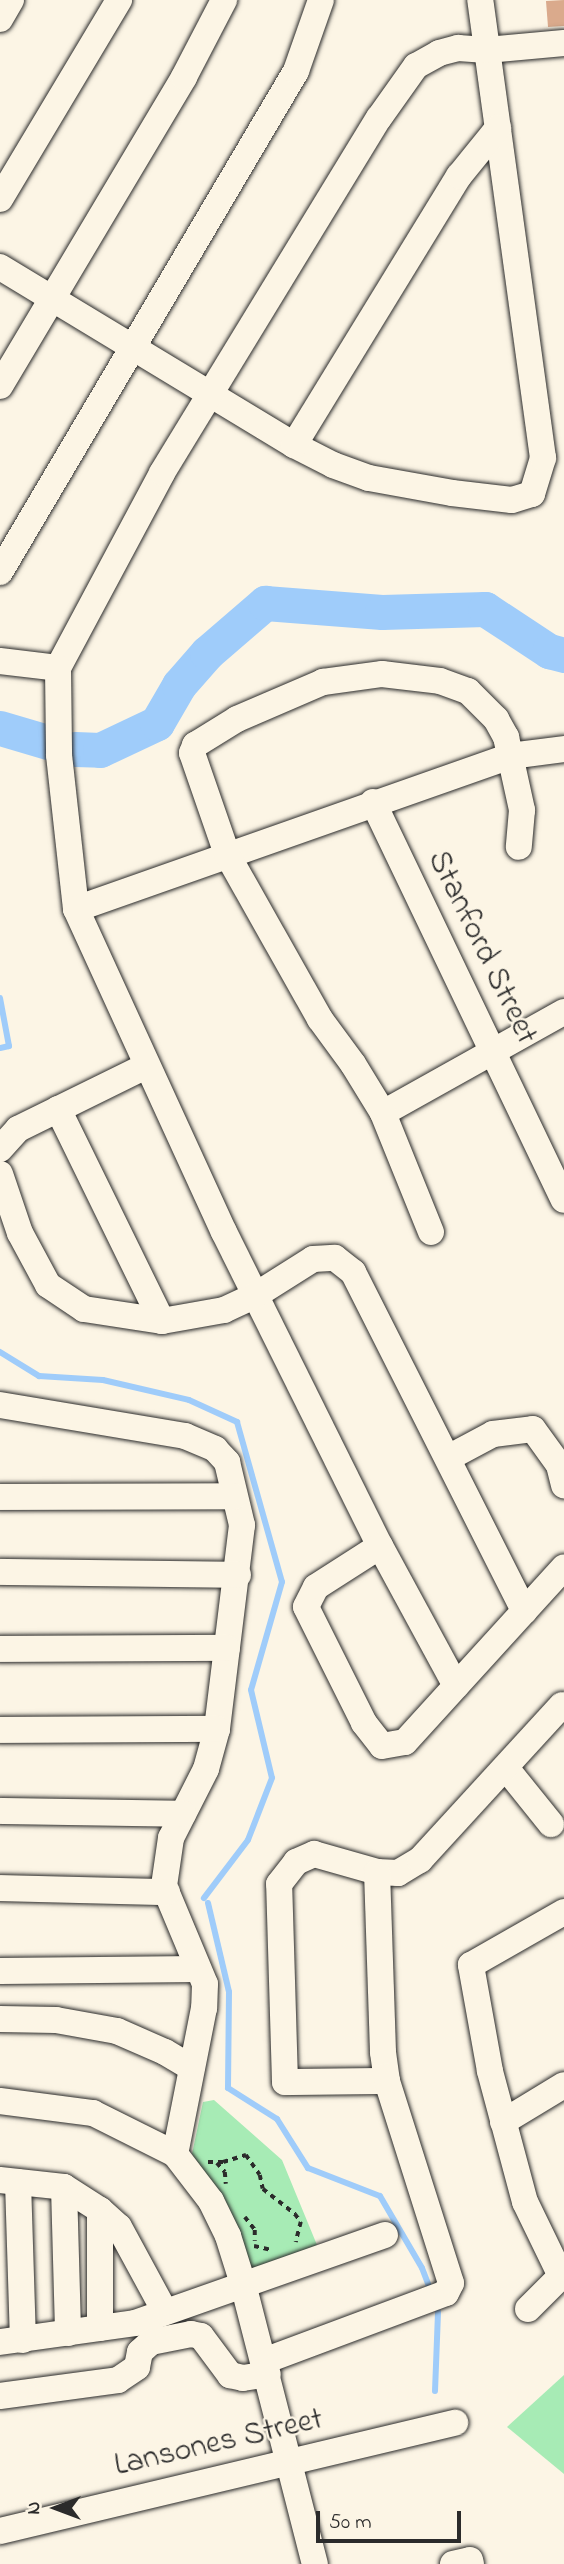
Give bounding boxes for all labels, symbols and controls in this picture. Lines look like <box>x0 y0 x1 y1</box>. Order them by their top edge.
street label: Stanford Street <box>418 845 544 1051</box>
street label: Lansones Street <box>111 2401 327 2487</box>
north arrow <box>21 2473 91 2543</box>
scale bar <box>319 2498 464 2542</box>
text: N <box>21 2502 48 2514</box>
text: 50 m <box>329 2508 372 2538</box>

